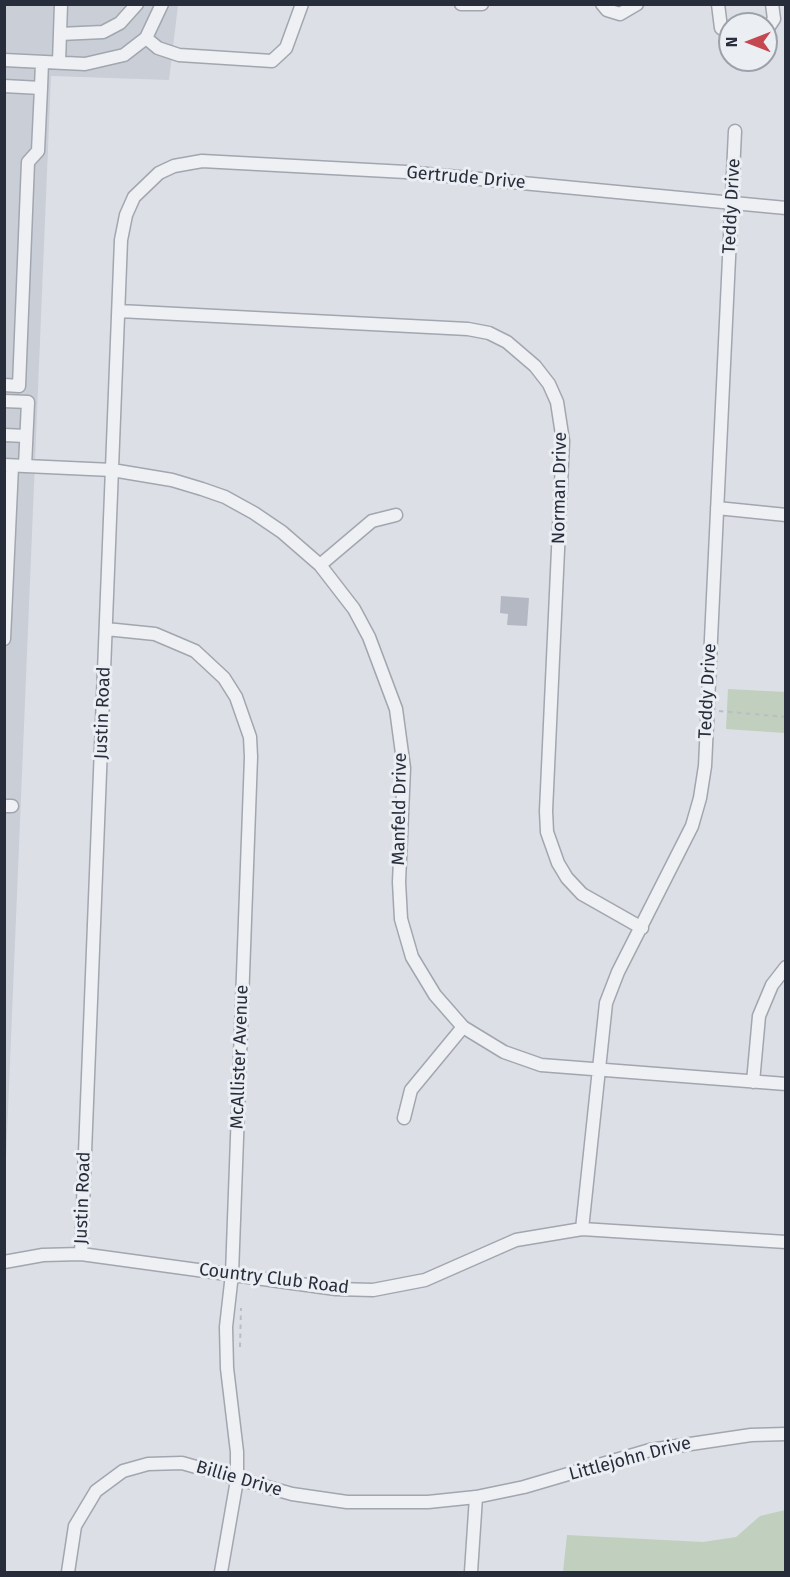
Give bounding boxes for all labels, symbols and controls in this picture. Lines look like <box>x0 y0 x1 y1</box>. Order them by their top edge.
north arrow <box>718 12 778 72</box>
text: N <box>722 37 741 47</box>
street label: Teddy Drive <box>719 158 745 254</box>
street label: Gertrude Drive <box>405 162 527 194</box>
street label: Norman Drive <box>548 432 572 544</box>
street label: Teddy Drive <box>695 643 721 739</box>
street label: Justin Road <box>91 666 115 760</box>
street label: Manfeld Drive <box>388 752 412 866</box>
street label: McAllister Avenue <box>227 984 253 1130</box>
street label: Justin Road <box>71 1151 95 1245</box>
street label: Country Club Road <box>198 1259 350 1299</box>
street label: Littlejohn Drive <box>567 1432 693 1486</box>
street label: Billie Drive <box>194 1456 284 1502</box>

